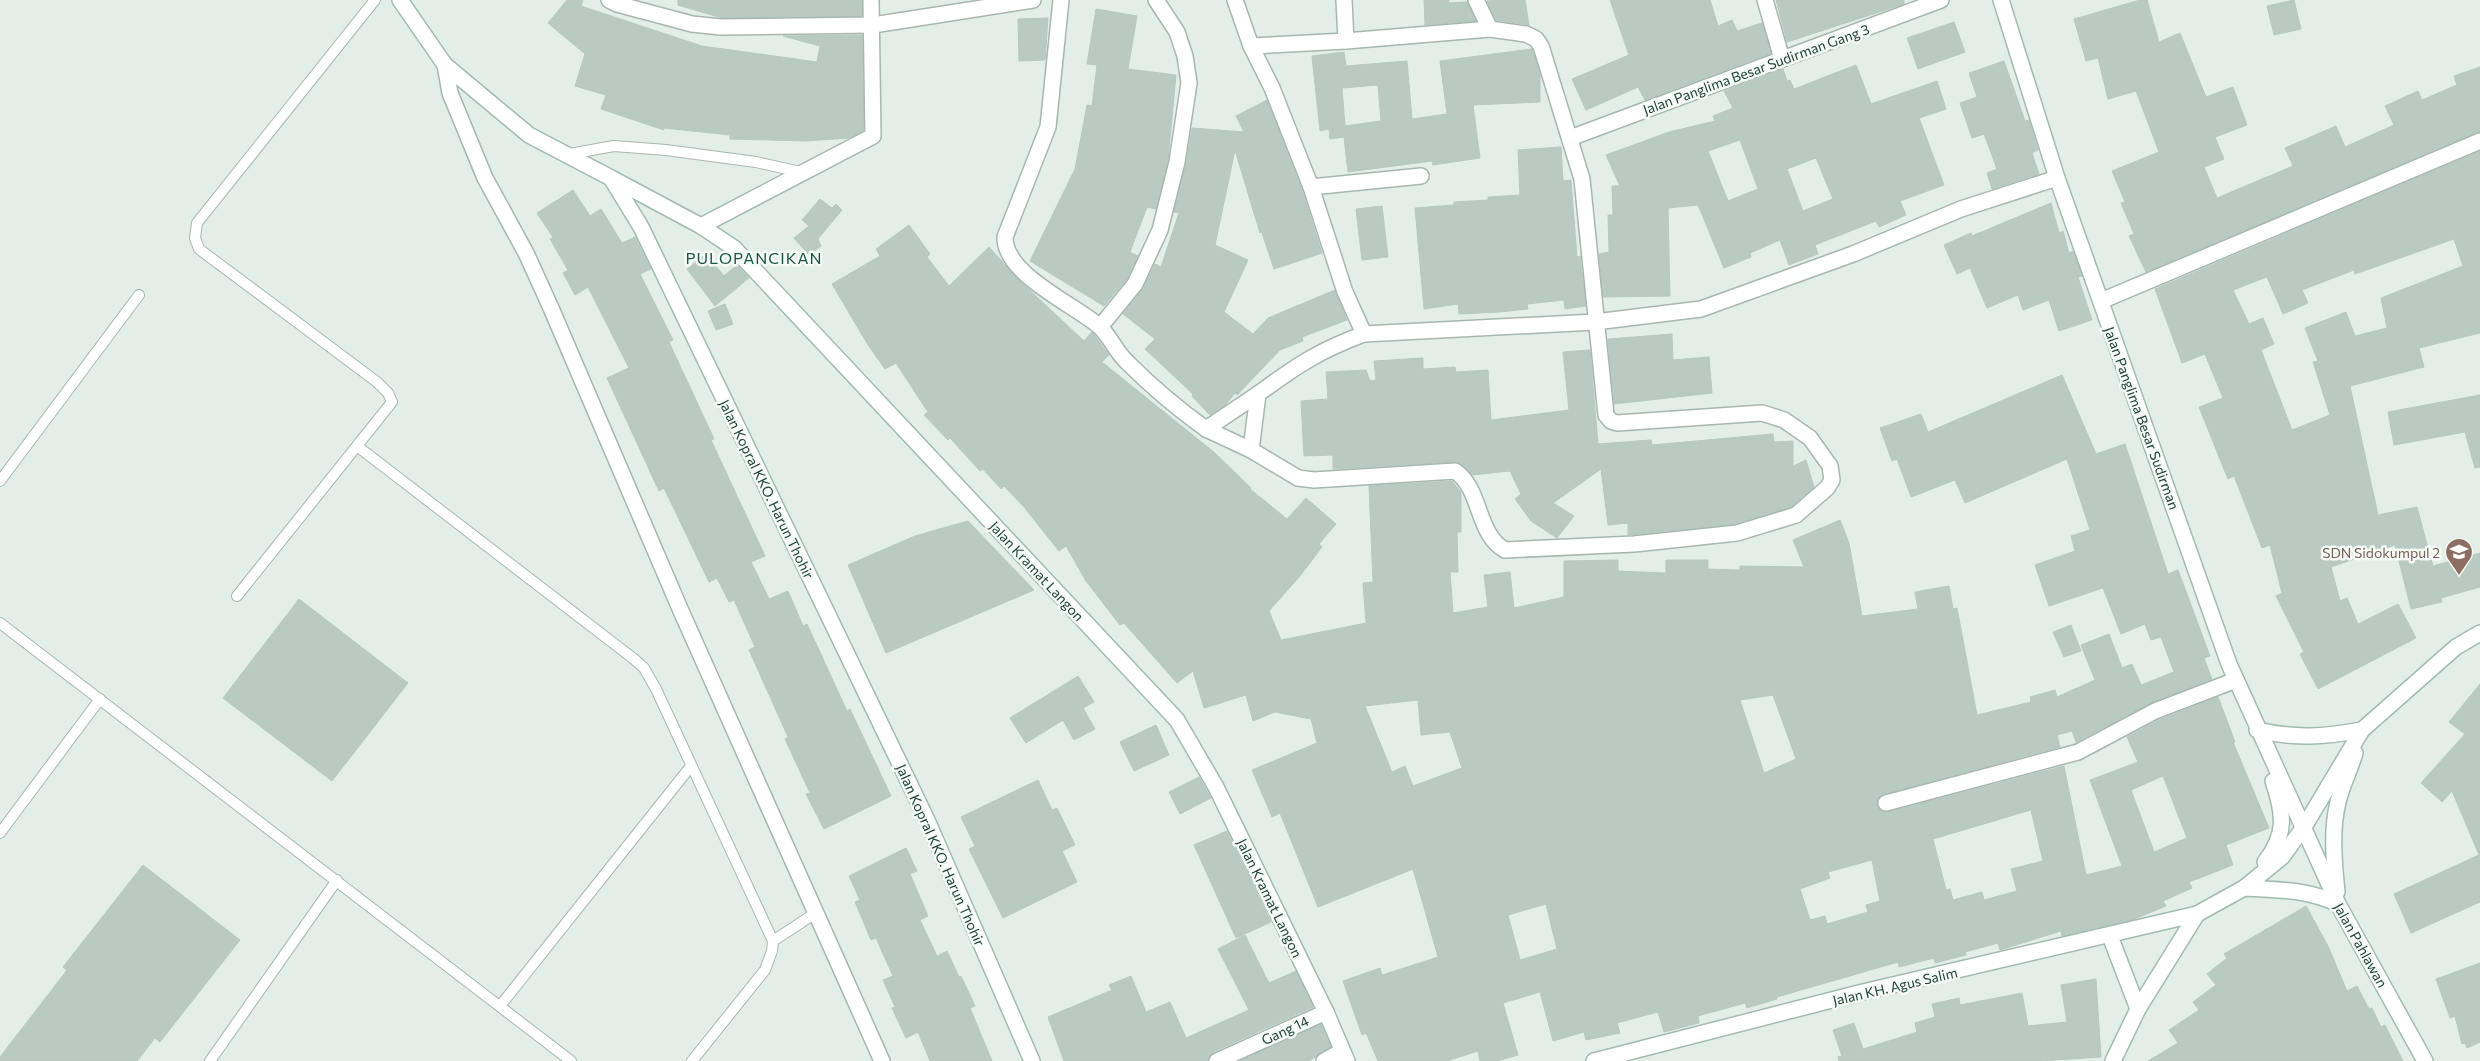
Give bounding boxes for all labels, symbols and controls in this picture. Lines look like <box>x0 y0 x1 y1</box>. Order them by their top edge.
street label: Jalan Panglima Besar Sudirman Gang 3 <box>1640 20 1872 118</box>
district label: PULOPANCIKAN <box>685 248 823 267</box>
street label: Jalan Panglima Besar Sudirman <box>2101 324 2183 512</box>
street label: Jalan Kopral KKO. Harun Thohir <box>716 397 818 582</box>
street label: Jalan Kramat Langon <box>986 518 1088 624</box>
school or university icon: SDN Sidokumpul 2 <box>2444 537 2474 576</box>
place label: SDN Sidokumpul 2 <box>2322 544 2440 561</box>
street label: Jalan Kopral KKO. Harun Thohir <box>893 761 989 949</box>
street label: Jalan Kramat Langon <box>1234 836 1306 960</box>
street label: Jalan Pahlawan <box>2331 900 2391 990</box>
street label: Jalan KH. Agus Salim <box>1831 963 1959 1009</box>
street label: Gang 14 <box>1259 1011 1312 1048</box>

